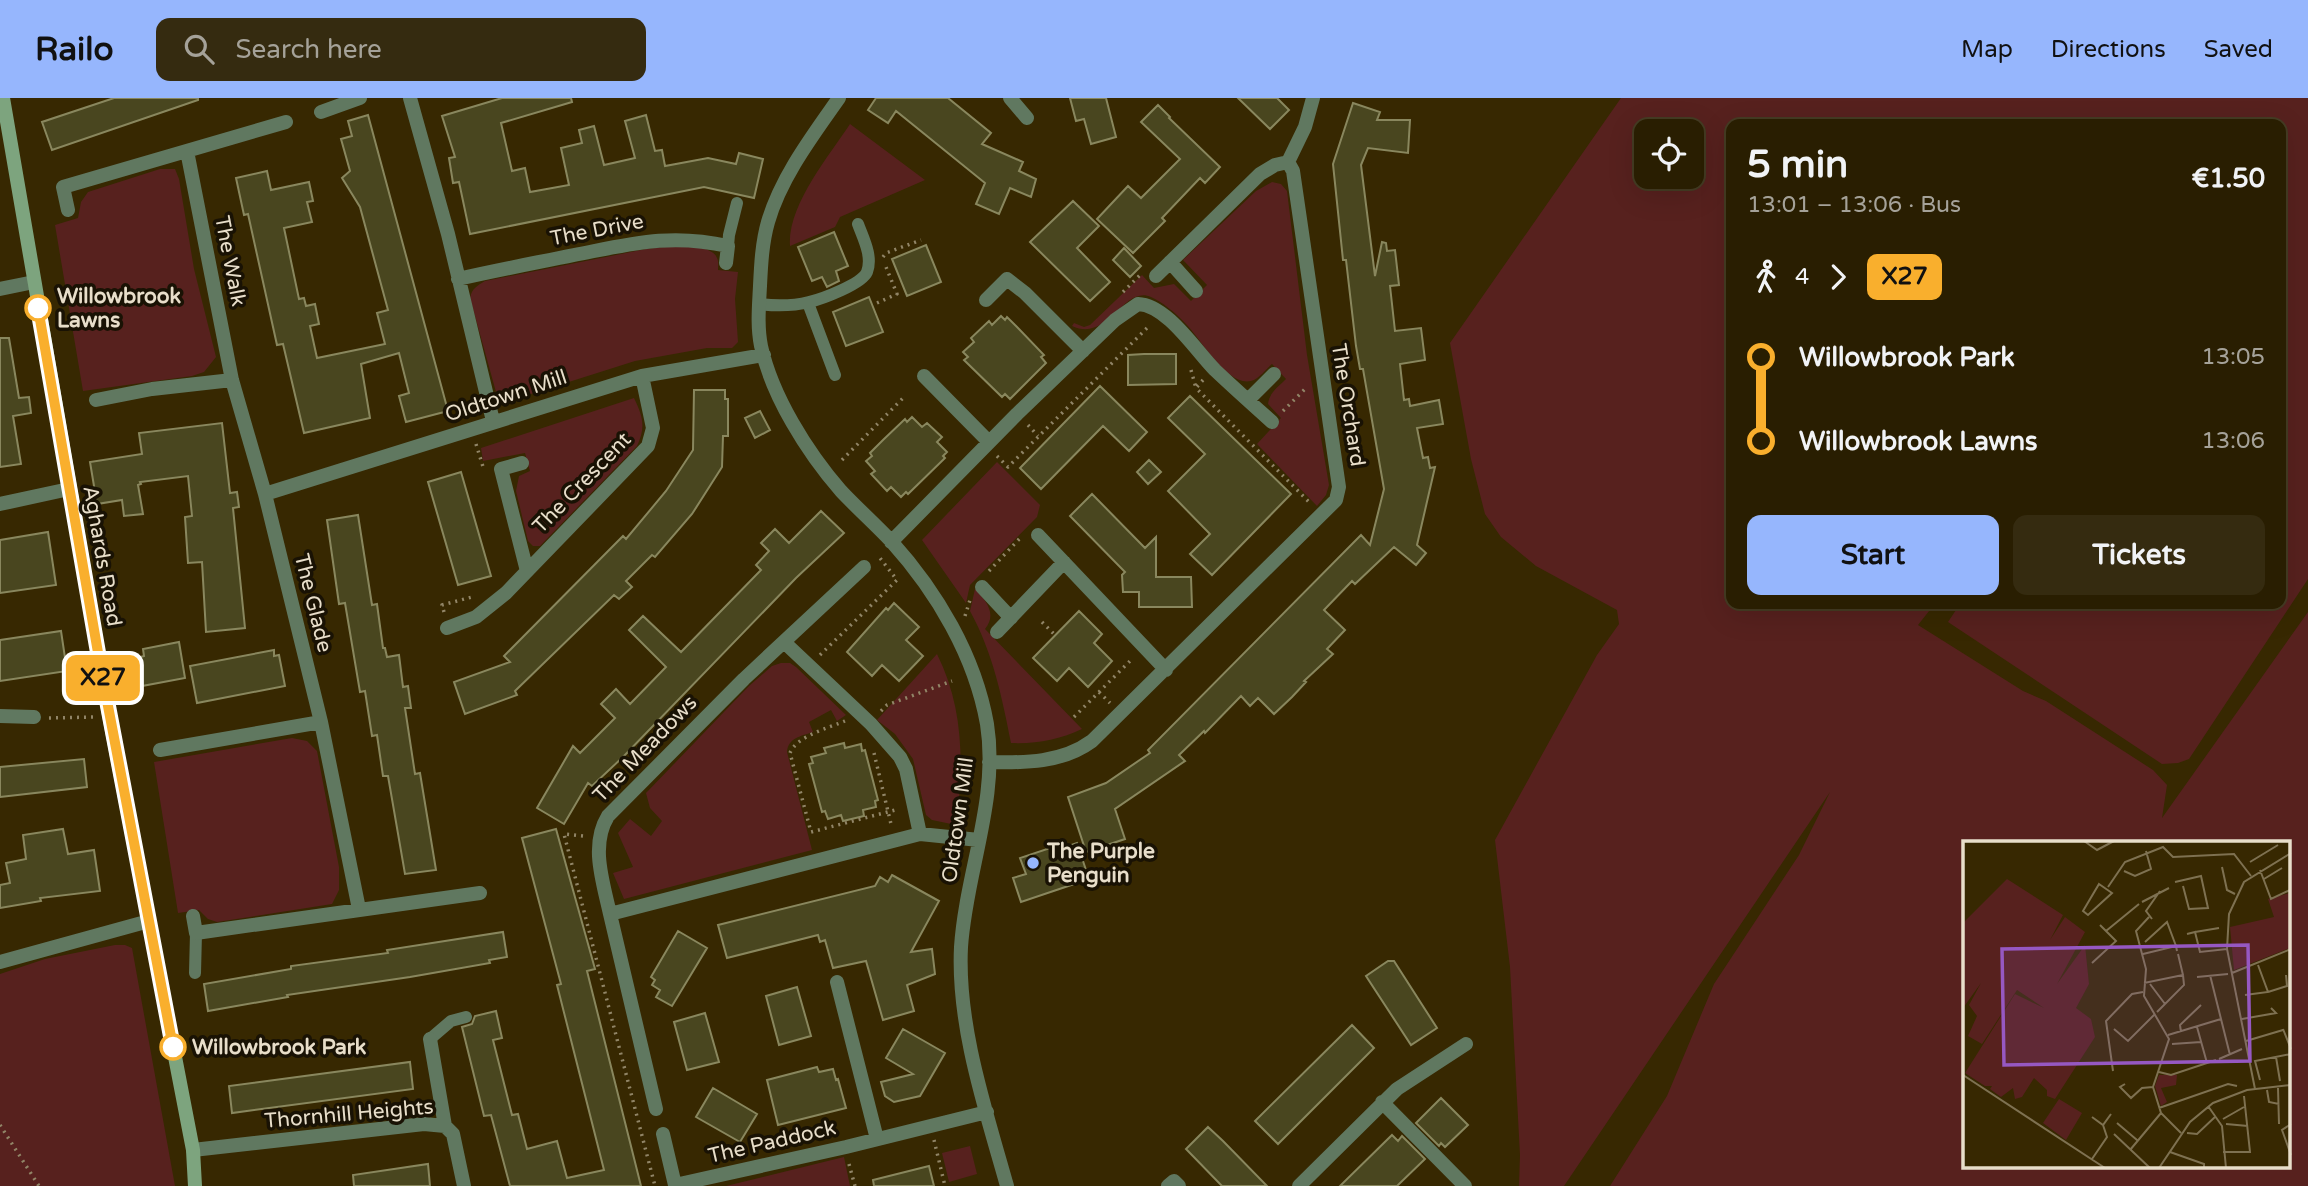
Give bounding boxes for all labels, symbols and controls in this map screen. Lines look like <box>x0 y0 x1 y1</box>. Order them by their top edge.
search box <box>156 18 646 81</box>
text: Railo <box>35 30 114 69</box>
icon: search <box>180 30 218 68</box>
text: Search here <box>236 34 382 65</box>
text: Map <box>1961 35 2013 64</box>
text: Directions <box>2051 35 2166 64</box>
text: Saved <box>2204 35 2273 64</box>
map controls <box>1634 119 1704 189</box>
button: locate <box>1634 119 1704 189</box>
text: 5 min <box>1747 142 1848 188</box>
text: €1.50 <box>2192 163 2265 194</box>
text: 13:01 – 13:06 · Bus <box>1747 191 1961 219</box>
street label: The Drive <box>548 209 646 251</box>
street label: The Walk <box>209 214 251 308</box>
icon: walk <box>1747 258 1785 296</box>
icon: forward <box>1819 258 1857 296</box>
text: X27 <box>1881 262 1928 291</box>
text: 4 <box>1795 263 1809 291</box>
place label: Willowbrook Lawns <box>57 284 181 333</box>
marker: Willowbrook Lawns <box>25 295 51 321</box>
street label: The Orchard <box>1326 342 1370 468</box>
text: Willowbrook Park <box>1799 342 2015 373</box>
text: 13:05 <box>2201 343 2265 371</box>
street label: Oldtown Mill <box>442 365 570 427</box>
text: Willowbrook Lawns <box>1799 426 2037 457</box>
street label: The Crescent <box>528 427 636 539</box>
text: 13:06 <box>2201 427 2265 455</box>
street label: Aghards Road <box>77 484 127 628</box>
button: Start <box>1747 515 1999 595</box>
button: Tickets <box>2013 515 2265 595</box>
street label: The Glade <box>289 551 337 655</box>
line badge: X27 <box>63 655 143 701</box>
text: X27 <box>80 663 126 692</box>
street label: The Meadows <box>588 690 702 808</box>
street label: Oldtown Mill <box>937 756 979 884</box>
place label: The Purple Penguin <box>1046 839 1155 888</box>
inset map <box>1963 841 2290 1168</box>
marker: The Purple Penguin <box>1025 855 1041 871</box>
marker: Willowbrook Park <box>160 1034 186 1060</box>
place label: Willowbrook Park <box>192 1035 367 1060</box>
street label: Thornhill Heights <box>263 1094 435 1134</box>
street label: The Paddock <box>706 1115 838 1169</box>

